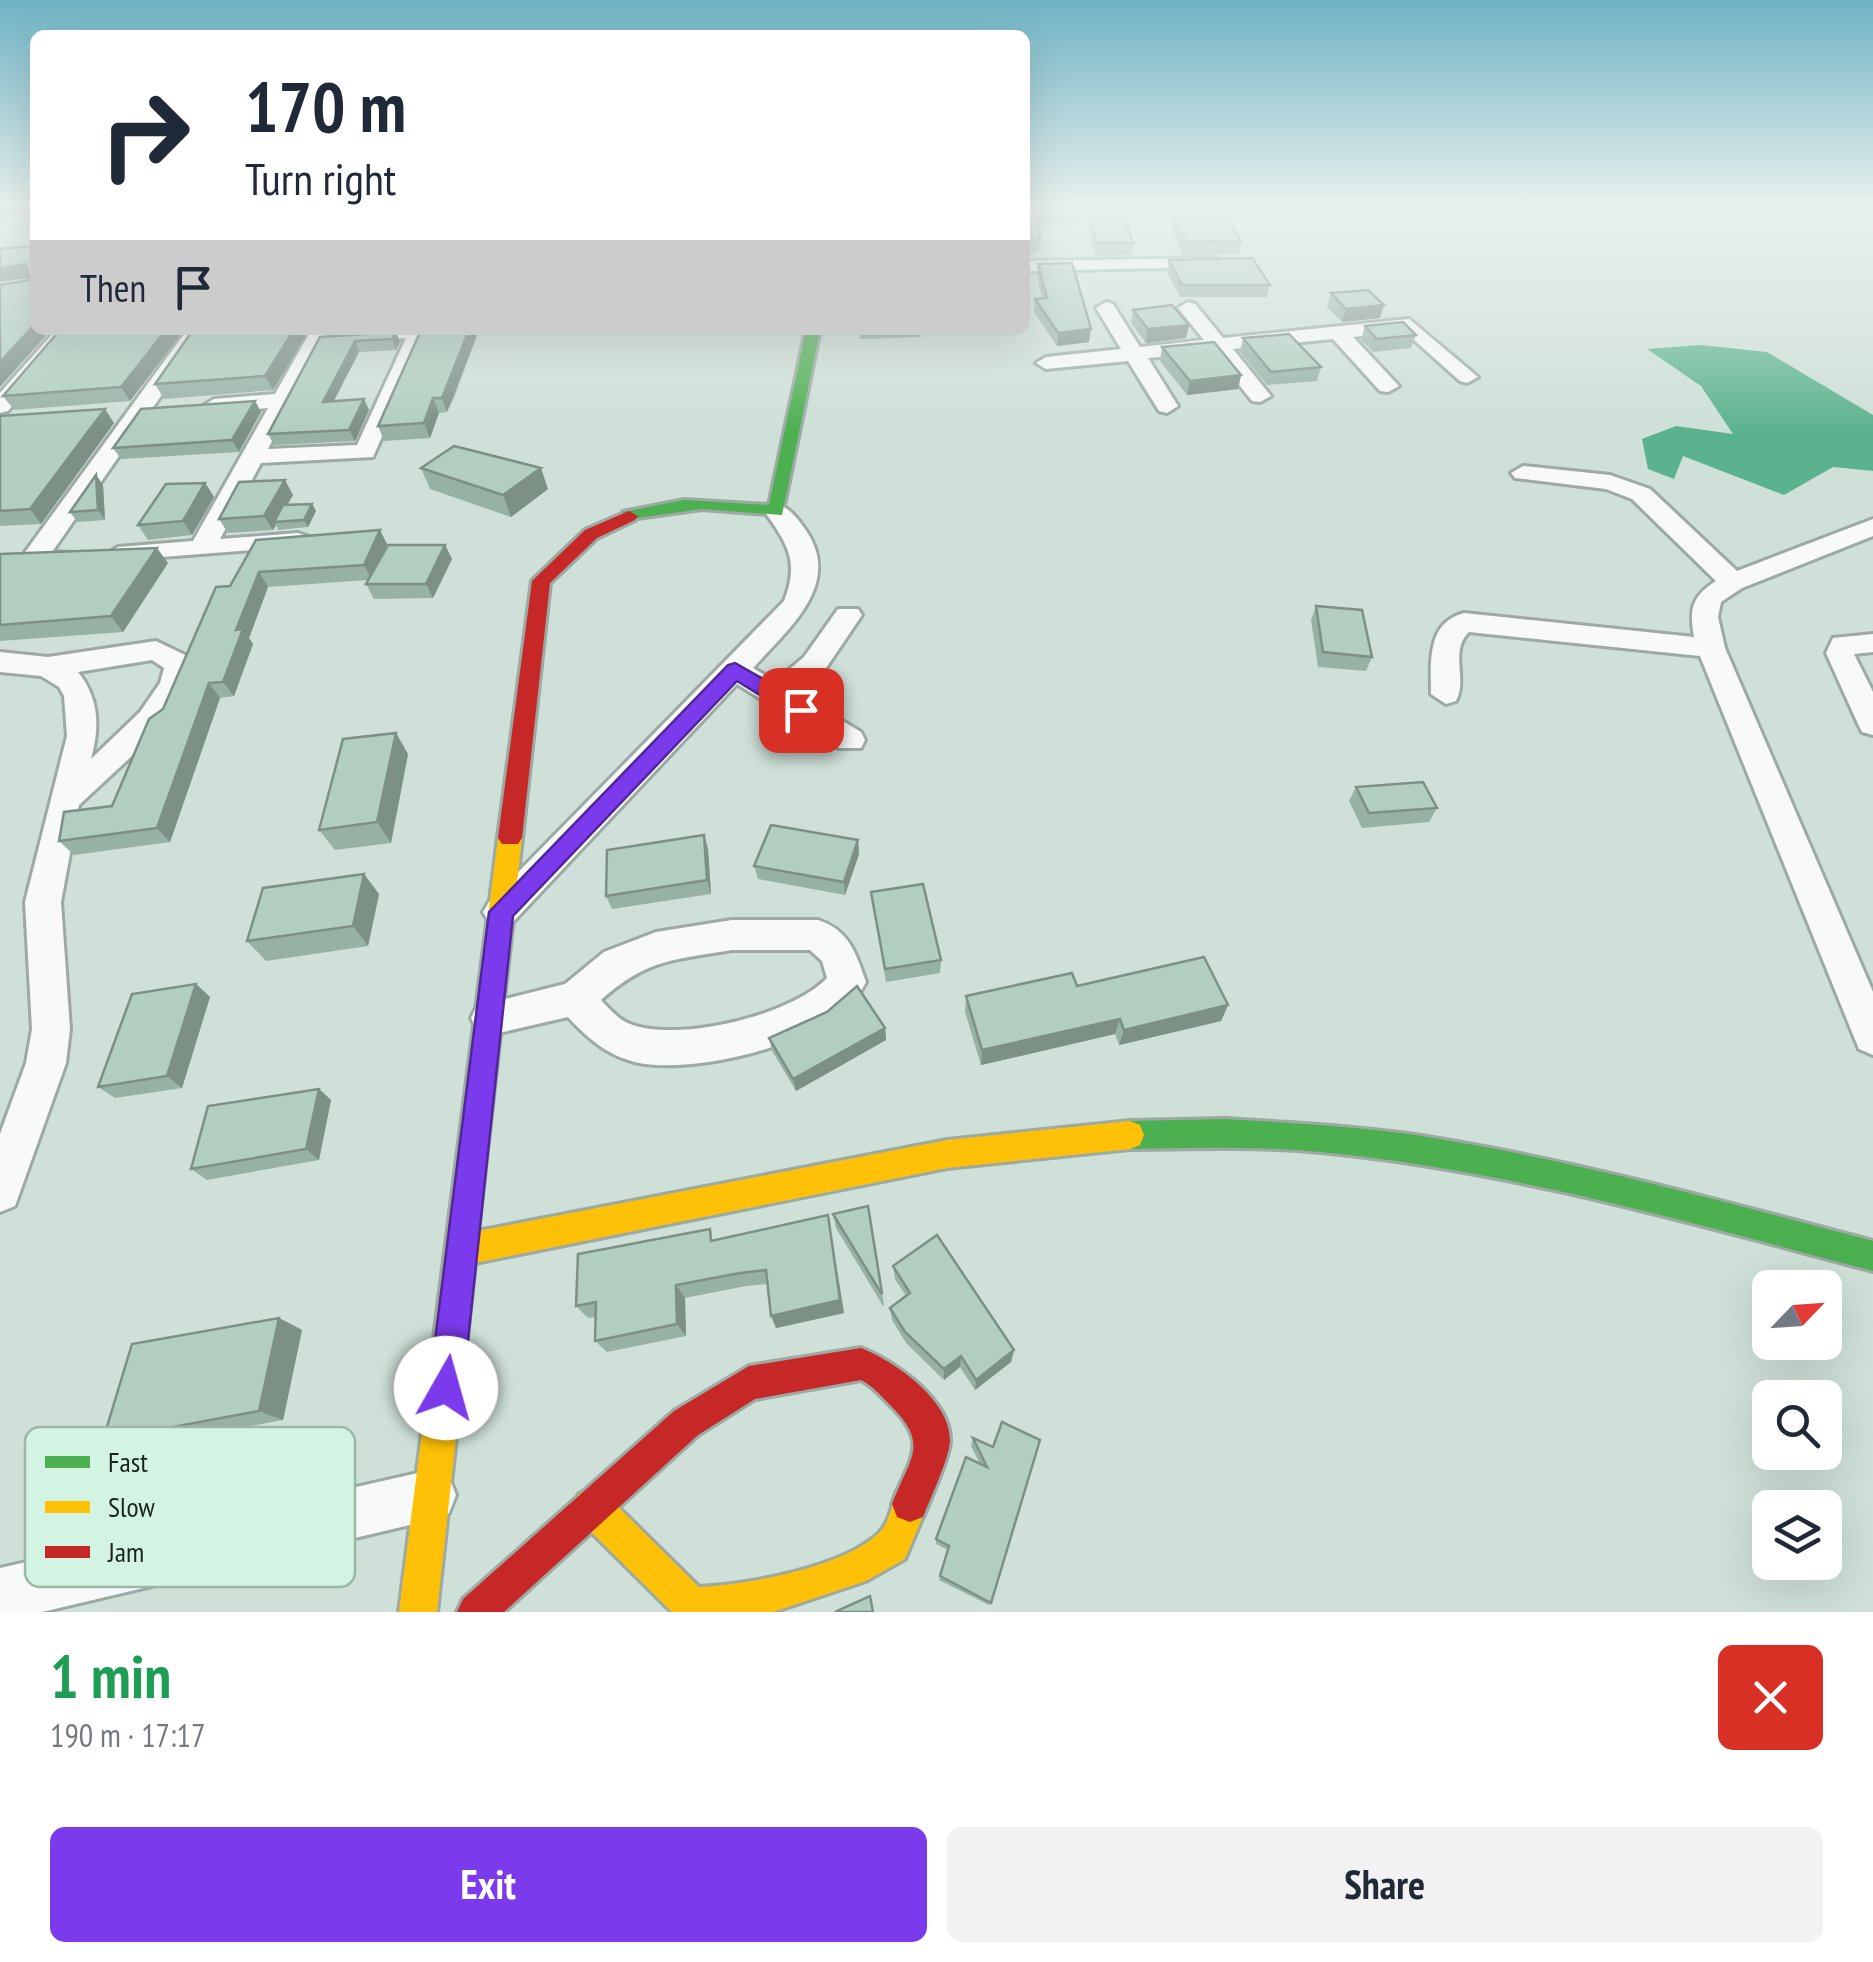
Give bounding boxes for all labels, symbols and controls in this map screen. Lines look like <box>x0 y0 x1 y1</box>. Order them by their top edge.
text: 170 m <box>245 61 406 151</box>
icon: right <box>80 70 210 200</box>
text: Turn right <box>245 149 396 207</box>
icon: arrive <box>166 260 221 315</box>
text: Then <box>80 263 146 312</box>
pin <box>759 668 844 753</box>
icon: arrive <box>774 683 829 738</box>
north arrow <box>1752 1270 1842 1360</box>
map controls <box>1752 1270 1842 1580</box>
position arrow <box>394 1336 498 1440</box>
button: search <box>1752 1380 1842 1470</box>
legend <box>25 1427 355 1587</box>
text: Fast <box>108 1443 148 1480</box>
text: Slow <box>108 1488 155 1525</box>
button: layers <box>1752 1490 1842 1580</box>
text: Jam <box>107 1533 144 1570</box>
text: 1 min <box>50 1637 171 1715</box>
button: close <box>1718 1645 1823 1750</box>
text: 190 m · 17:17 <box>50 1714 205 1756</box>
button: Exit <box>50 1827 927 1942</box>
button: Share <box>947 1827 1823 1942</box>

